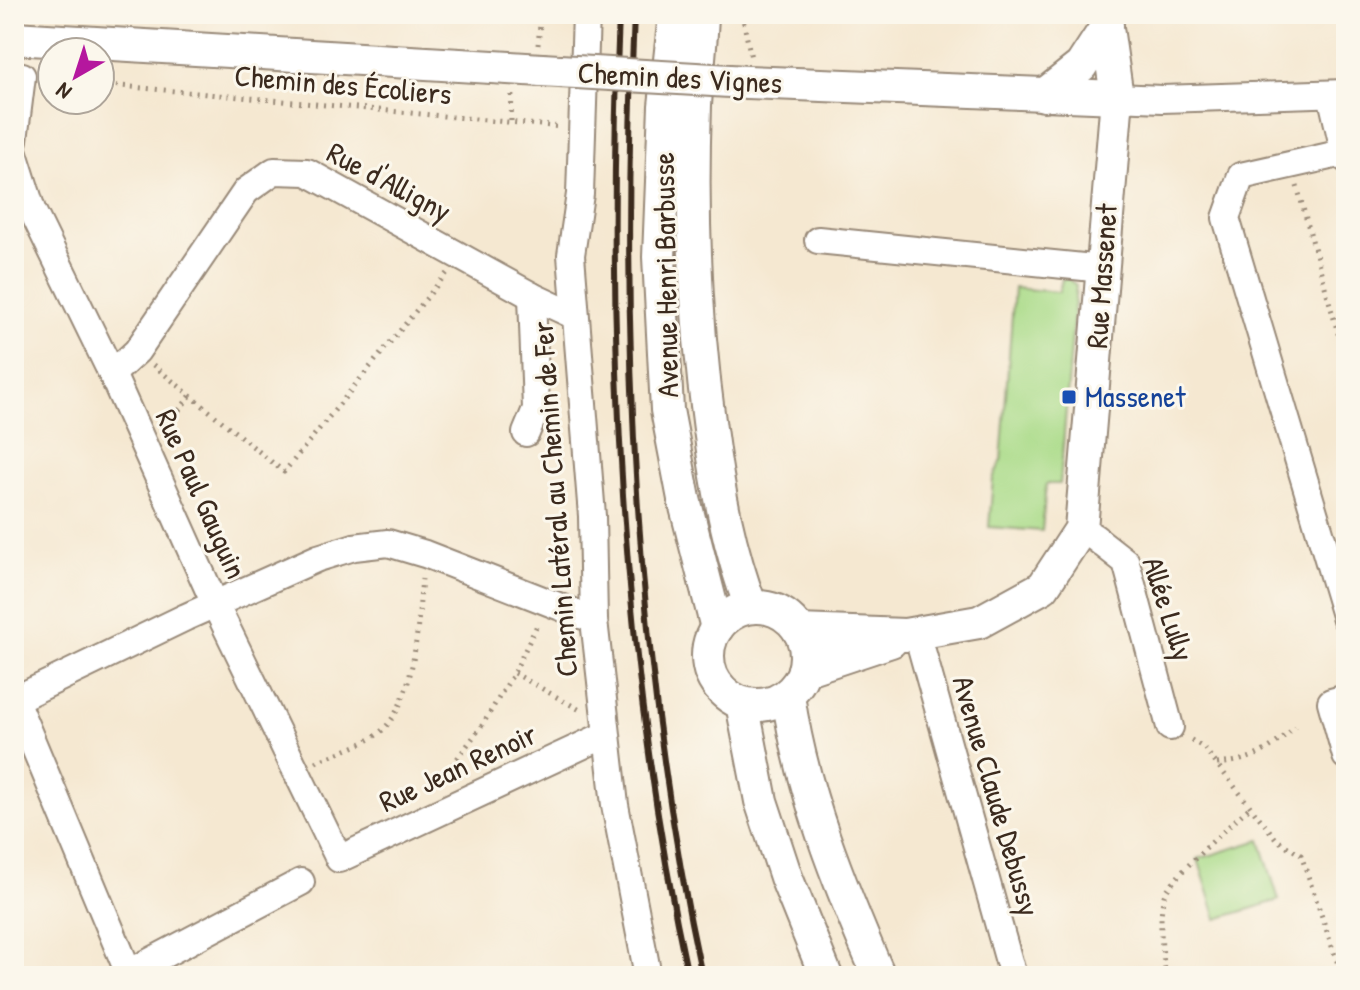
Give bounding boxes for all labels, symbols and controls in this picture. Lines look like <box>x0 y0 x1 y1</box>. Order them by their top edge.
north arrow <box>36 36 116 116</box>
street label: Chemin des Vignes <box>577 52 783 102</box>
street label: Chemin des Écoliers <box>233 55 453 113</box>
text: N <box>49 76 77 107</box>
street label: Rue d'Alligny <box>320 132 458 230</box>
street label: Avenue Henri Barbusse <box>643 152 687 398</box>
street label: Rue Massenet <box>1076 202 1126 350</box>
street label: Chemin Latéral au Chemin de Fer <box>522 319 586 678</box>
place label: Massenet <box>1085 376 1186 416</box>
marker: Massenet <box>1060 388 1078 406</box>
street label: Rue Paul Gauguin <box>147 403 257 585</box>
street label: Allée Lully <box>1133 552 1205 666</box>
street label: Avenue Claude Debussy <box>944 671 1050 920</box>
street label: Rue Jean Renoir <box>372 713 543 821</box>

